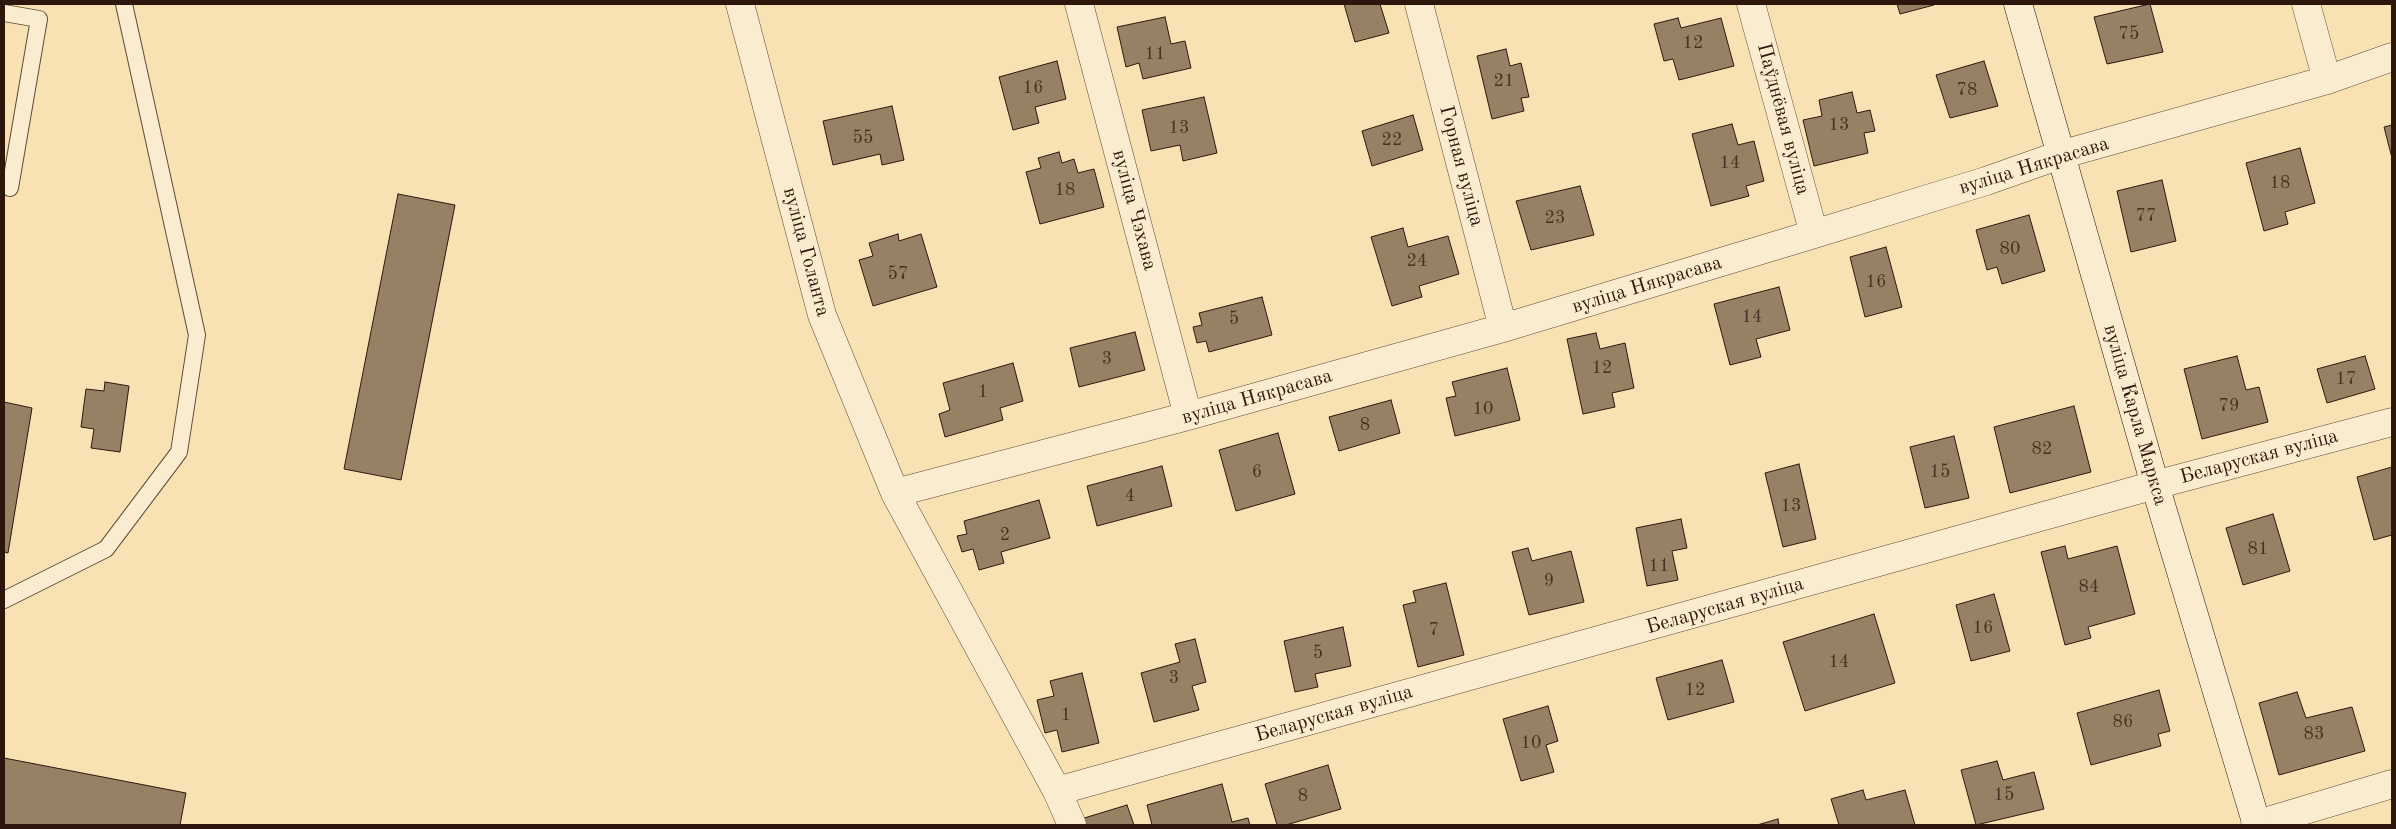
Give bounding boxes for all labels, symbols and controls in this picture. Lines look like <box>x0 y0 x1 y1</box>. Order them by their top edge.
house number: 75 <box>2119 23 2139 45</box>
house number: 12 <box>1683 32 1703 54</box>
street label: Паўднёвая вуліца <box>1751 40 1815 198</box>
house number: 11 <box>1145 43 1165 65</box>
house number: 21 <box>1494 70 1514 92</box>
house number: 16 <box>1023 77 1043 99</box>
house number: 78 <box>1957 79 1977 101</box>
street label: Горная вуліца <box>1433 103 1489 229</box>
house number: 13 <box>1829 114 1849 136</box>
house number: 13 <box>1169 117 1189 139</box>
house number: 55 <box>853 127 873 149</box>
house number: 22 <box>1382 129 1402 151</box>
street label: вуліца Някрасава <box>1956 132 2112 200</box>
street label: вуліца Чэхава <box>1106 147 1162 273</box>
house number: 14 <box>1720 152 1740 174</box>
house number: 18 <box>2270 172 2290 194</box>
house number: 18 <box>1055 179 1075 201</box>
street label: вуліца Голанта <box>777 185 835 319</box>
house number: 77 <box>2136 205 2156 227</box>
house number: 23 <box>1545 207 1565 229</box>
house number: 80 <box>2000 238 2020 260</box>
house number: 24 <box>1407 250 1427 272</box>
street label: вуліца Някрасава <box>1569 251 1725 319</box>
house number: 57 <box>888 263 908 285</box>
house number: 16 <box>1866 271 1886 293</box>
house number: 14 <box>1742 306 1762 328</box>
house number: 5 <box>1229 308 1239 330</box>
street label: вуліца Карла Маркса <box>2098 322 2172 508</box>
house number: 3 <box>1102 348 1112 370</box>
house number: 12 <box>1592 357 1612 379</box>
street label: вуліца Някрасава <box>1179 364 1335 430</box>
house number: 17 <box>2336 368 2356 390</box>
house number: 1 <box>978 381 988 403</box>
house number: 79 <box>2219 395 2239 417</box>
house number: 10 <box>1473 398 1493 420</box>
house number: 8 <box>1360 414 1370 436</box>
street label: Беларуская вуліца <box>2177 424 2341 490</box>
house number: 82 <box>2032 438 2052 460</box>
house number: 6 <box>1252 461 1262 483</box>
house number: 15 <box>1930 461 1950 483</box>
house number: 4 <box>1125 485 1135 507</box>
house number: 13 <box>1781 495 1801 517</box>
house number: 2 <box>1000 524 1010 546</box>
house number: 81 <box>2248 538 2268 560</box>
house number: 11 <box>1649 555 1669 577</box>
house number: 9 <box>1544 570 1554 592</box>
street label: Беларуская вуліца <box>1643 572 1807 640</box>
house number: 84 <box>2079 576 2099 598</box>
house number: 16 <box>1973 617 1993 639</box>
house number: 7 <box>1429 619 1439 641</box>
house number: 5 <box>1313 642 1323 664</box>
house number: 14 <box>1829 651 1849 673</box>
house number: 3 <box>1169 667 1179 689</box>
house number: 12 <box>1685 679 1705 701</box>
street label: Беларуская вуліца <box>1252 680 1416 748</box>
house number: 1 <box>1061 704 1071 726</box>
house number: 86 <box>2113 711 2133 733</box>
house number: 83 <box>2304 723 2324 745</box>
house number: 10 <box>1521 732 1541 754</box>
house number: 15 <box>1994 784 2014 806</box>
house number: 8 <box>1298 785 1308 807</box>

